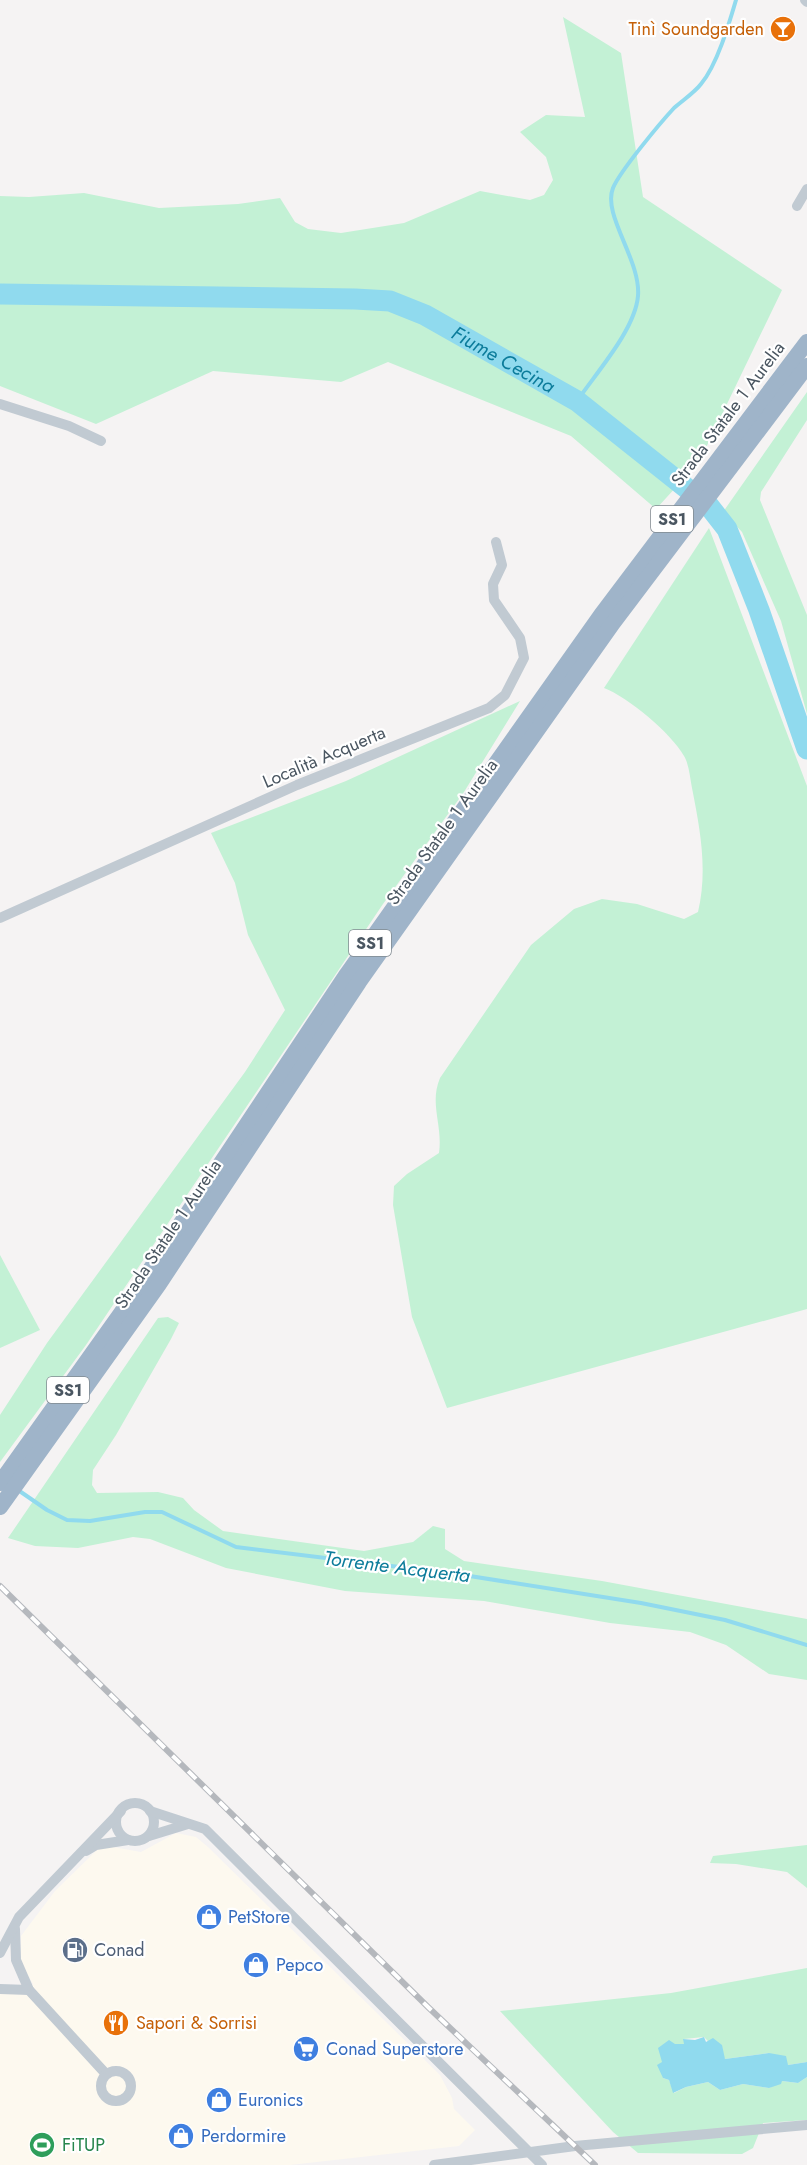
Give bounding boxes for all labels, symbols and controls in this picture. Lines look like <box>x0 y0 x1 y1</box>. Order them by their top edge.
bar icon: Tinì Soundgarden <box>768 14 798 44</box>
place label: Tinì Soundgarden <box>628 16 764 42</box>
water label: Fiume Cecina <box>446 318 561 400</box>
street label: Strada Statale 1 Aurelia <box>665 336 791 492</box>
road number: SS1 <box>651 506 693 532</box>
street label: Località Acquerta <box>259 719 389 795</box>
street label: Strada Statale 1 Aurelia <box>380 754 504 910</box>
road number: SS1 <box>349 930 391 956</box>
street label: Strada Statale 1 Aurelia <box>108 1154 228 1314</box>
road number: SS1 <box>47 1377 89 1403</box>
water label: Torrente Acquerta <box>322 1544 472 1590</box>
shop icon: PetStore <box>194 1902 224 1932</box>
place label: PetStore <box>228 1904 290 1930</box>
fuel station icon: Conad <box>60 1935 90 1965</box>
place label: Conad <box>94 1937 145 1963</box>
shop icon: Pepco <box>241 1950 271 1980</box>
place label: Pepco <box>276 1952 323 1978</box>
restaurant icon: Sapori & Sorrisi <box>101 2008 131 2038</box>
place label: Sapori & Sorrisi <box>136 2010 257 2036</box>
supermarket icon: Conad Superstore <box>291 2034 321 2064</box>
place label: Conad Superstore <box>326 2036 464 2062</box>
shop icon: Euronics <box>204 2085 234 2115</box>
place label: Euronics <box>238 2087 303 2113</box>
shop icon: Perdormire <box>166 2121 196 2151</box>
place label: Perdormire <box>201 2123 286 2149</box>
sports icon: FiTUP <box>27 2130 57 2160</box>
place label: FiTUP <box>62 2132 105 2158</box>

